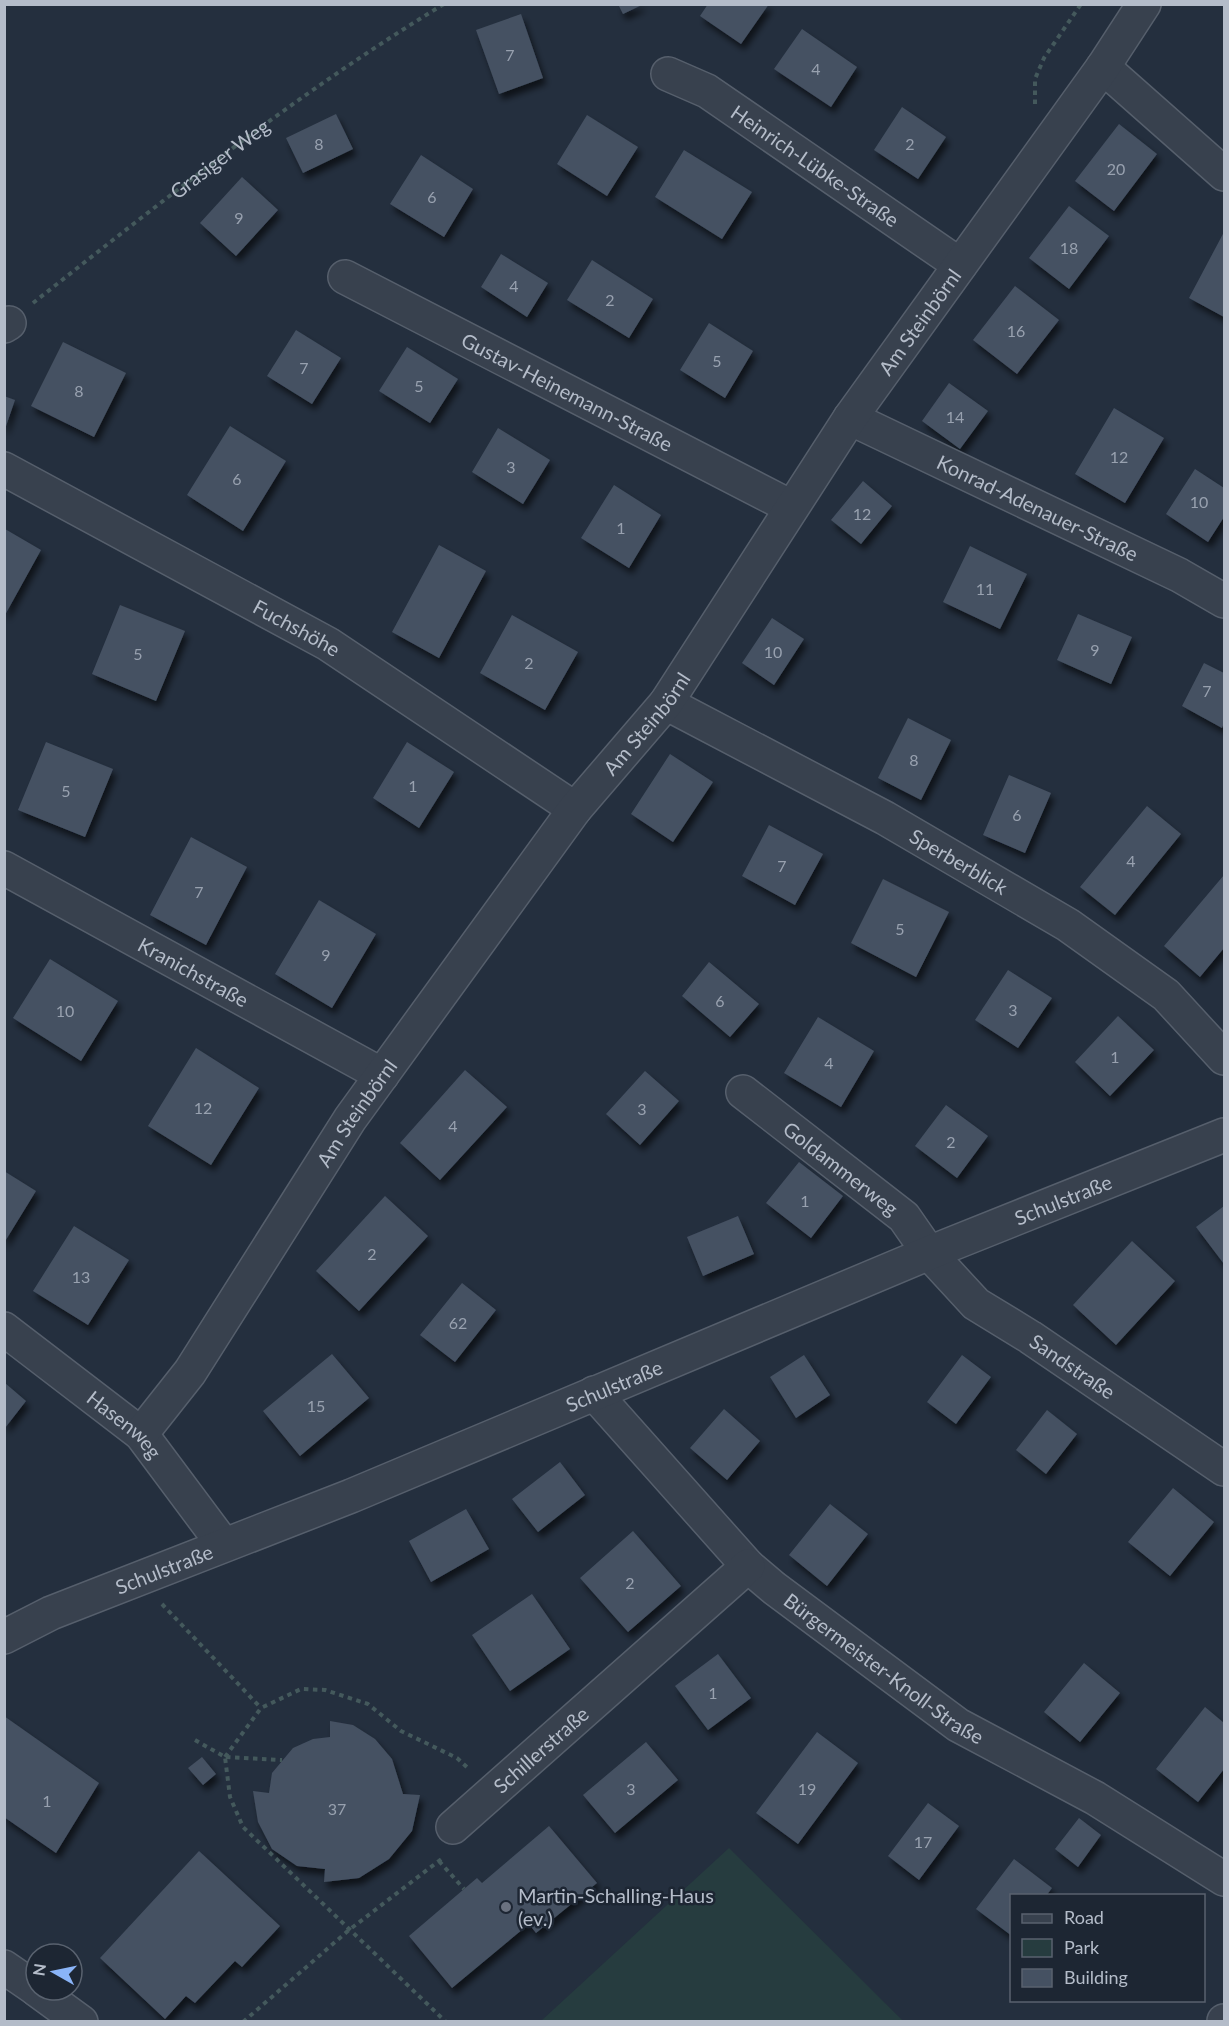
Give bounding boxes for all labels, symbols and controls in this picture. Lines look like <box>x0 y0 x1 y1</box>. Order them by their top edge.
house number: 7 <box>505 45 515 64</box>
house number: 4 <box>811 59 821 78</box>
street label: Heinrich-Lübke-Straße <box>727 99 904 232</box>
street label: Grasiger Weg <box>165 113 274 203</box>
house number: 8 <box>314 134 324 153</box>
house number: 2 <box>905 134 915 153</box>
house number: 20 <box>1107 159 1125 178</box>
house number: 6 <box>427 187 437 206</box>
house number: 9 <box>234 208 244 227</box>
house number: 18 <box>1060 238 1078 257</box>
street label: Am Steinbörnl <box>873 264 966 379</box>
house number: 4 <box>509 276 519 295</box>
house number: 2 <box>605 290 615 309</box>
house number: 16 <box>1007 321 1025 340</box>
street label: Gustav-Heinemann-Straße <box>458 327 677 456</box>
house number: 5 <box>712 351 722 370</box>
house number: 7 <box>299 358 309 377</box>
house number: 5 <box>414 376 424 395</box>
house number: 8 <box>74 381 84 400</box>
house number: 14 <box>946 407 964 426</box>
house number: 12 <box>1110 447 1128 466</box>
street label: Konrad-Adenauer-Straße <box>933 449 1142 566</box>
house number: 3 <box>506 457 516 476</box>
house number: 6 <box>232 469 242 488</box>
house number: 10 <box>1190 492 1208 511</box>
house number: 12 <box>853 504 871 523</box>
house number: 1 <box>616 518 626 537</box>
house number: 11 <box>976 579 994 598</box>
street label: Fuchshöhe <box>249 594 345 661</box>
house number: 9 <box>1090 640 1100 659</box>
house number: 10 <box>764 642 782 661</box>
house number: 5 <box>133 644 143 663</box>
house number: 2 <box>524 653 534 672</box>
street label: Am Steinbörnl <box>598 668 695 780</box>
house number: 7 <box>1202 681 1212 700</box>
house number: 8 <box>909 750 919 769</box>
house number: 1 <box>408 776 418 795</box>
house number: 5 <box>61 781 71 800</box>
house number: 6 <box>1012 805 1022 824</box>
street label: Sperberblick <box>906 823 1013 900</box>
house number: 4 <box>1126 851 1136 870</box>
house number: 7 <box>777 856 787 875</box>
house number: 7 <box>194 882 204 901</box>
house number: 5 <box>895 919 905 938</box>
street label: Kranichstraße <box>134 932 253 1012</box>
house number: 9 <box>321 945 331 964</box>
house number: 6 <box>715 991 725 1010</box>
house number: 3 <box>1008 1000 1018 1019</box>
house number: 10 <box>56 1001 74 1020</box>
house number: 1 <box>1110 1047 1120 1066</box>
house number: 4 <box>824 1053 834 1072</box>
street label: Am Steinbörnl <box>311 1054 401 1171</box>
house number: 12 <box>194 1098 212 1117</box>
house number: 3 <box>637 1099 647 1118</box>
house number: 4 <box>448 1116 458 1135</box>
street label: Goldammerweg <box>779 1116 903 1220</box>
house number: 2 <box>946 1132 956 1151</box>
street label: Schulstraße <box>1011 1169 1115 1230</box>
house number: 1 <box>800 1191 810 1210</box>
house number: 2 <box>367 1244 377 1263</box>
house number: 13 <box>72 1267 90 1286</box>
house number: 62 <box>449 1313 467 1332</box>
street label: Sandstraße <box>1025 1329 1120 1404</box>
street label: Schulstraße <box>562 1355 666 1416</box>
street label: Hasenweg <box>82 1385 167 1463</box>
house number: 15 <box>307 1396 325 1415</box>
street label: Schulstraße <box>112 1539 216 1599</box>
house number: 2 <box>625 1573 635 1592</box>
street label: Bürgermeister-Knoll-Straße <box>780 1588 988 1748</box>
house number: 1 <box>708 1683 718 1702</box>
street label: Schillerstraße <box>488 1701 593 1798</box>
house number: 3 <box>626 1779 636 1798</box>
house number: 19 <box>798 1779 816 1798</box>
house number: 1 <box>42 1791 52 1810</box>
house number: 37 <box>328 1799 346 1818</box>
house number: 17 <box>914 1832 932 1851</box>
place label: Martin-Schalling-Haus (ev.) <box>518 1883 714 1930</box>
legend <box>1010 1894 1205 2002</box>
marker: Martin-Schalling-Haus (ev.) <box>499 1900 513 1914</box>
text: Road <box>1064 1906 1104 1928</box>
text: Park <box>1064 1936 1100 1958</box>
north arrow <box>24 1942 84 2002</box>
text: N <box>28 1962 49 1977</box>
text: Building <box>1064 1966 1128 1988</box>

